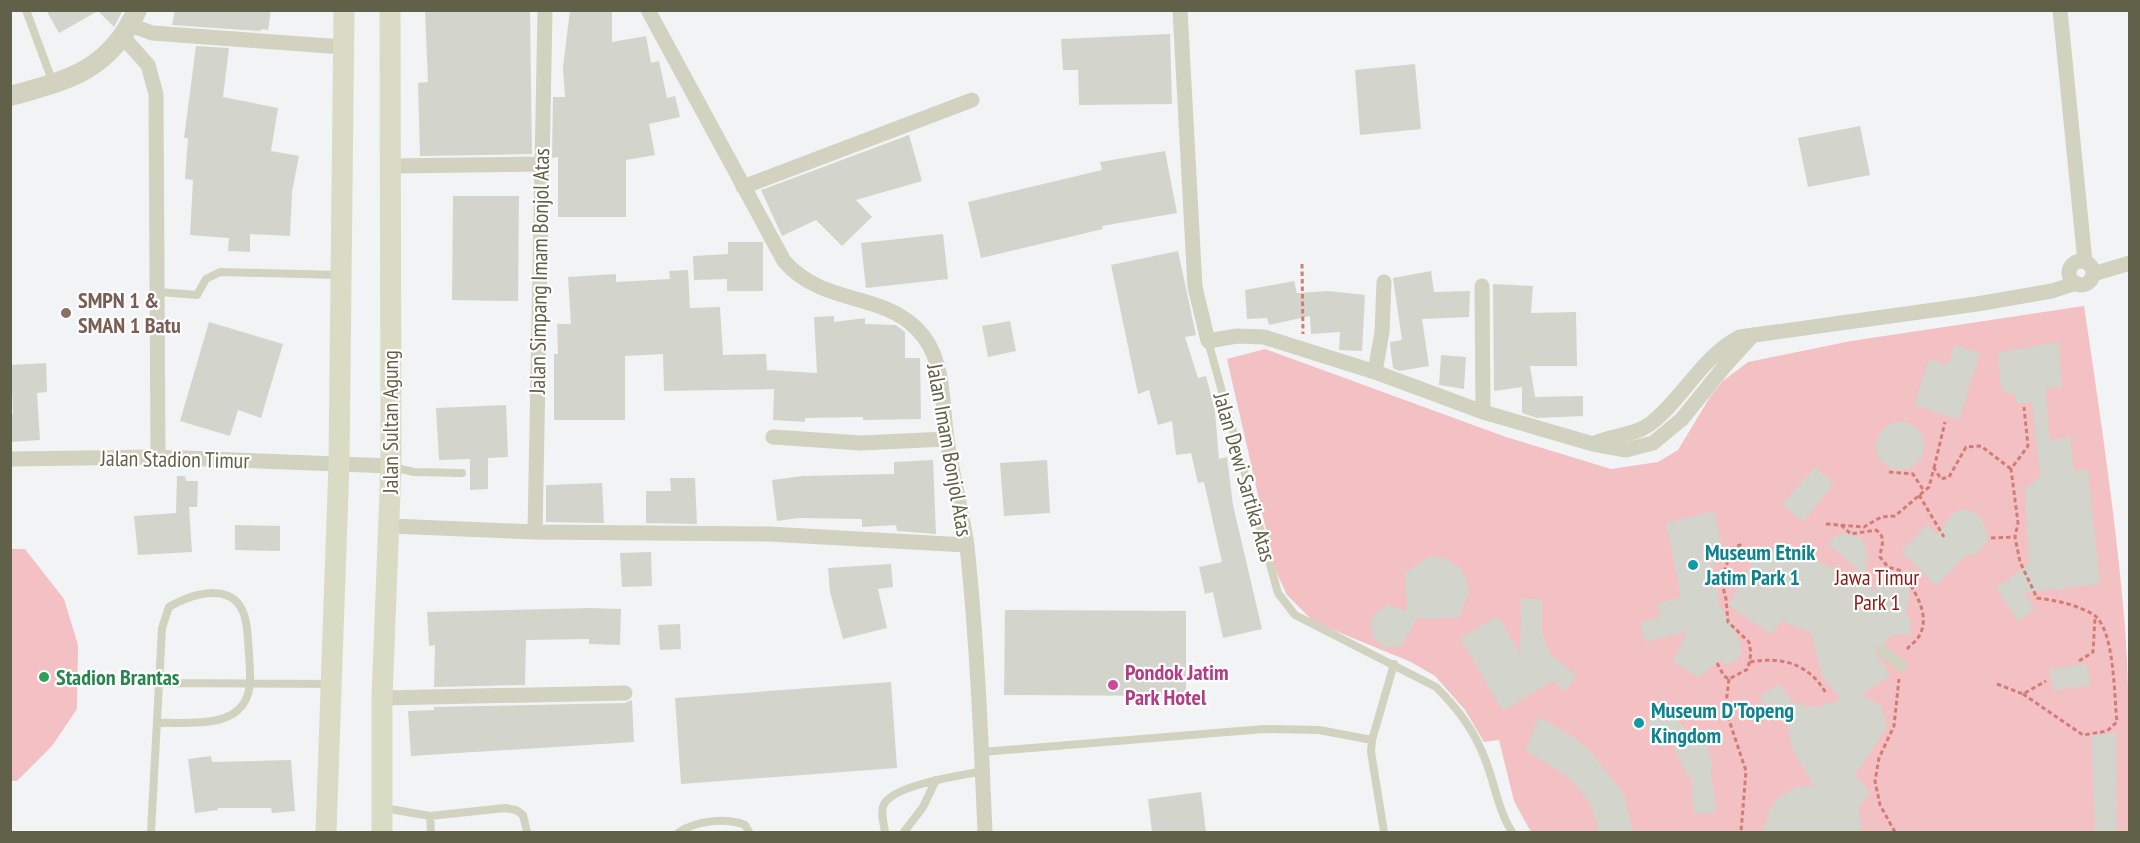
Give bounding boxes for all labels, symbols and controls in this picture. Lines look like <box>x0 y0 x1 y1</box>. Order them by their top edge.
street label: Jalan Simpang Imam Bonjol Atas <box>523 148 555 395</box>
place label: SMPN 1 & SMAN 1 Batu <box>78 286 181 339</box>
marker: SMPN 1 & SMAN 1 Batu <box>59 306 73 320</box>
street label: Jalan Sultan Agung <box>376 350 404 495</box>
street label: Jalan Imam Bonjol Atas <box>921 360 979 539</box>
street label: Jalan Dewi Sartika Atas <box>1207 388 1283 565</box>
street label: Jalan Stadion Timur <box>99 444 250 474</box>
place label: Museum Etnik Jatim Park 1 <box>1704 538 1816 591</box>
marker: Museum Etnik Jatim Park 1 <box>1686 558 1700 572</box>
park label: Jawa Timur Park 1 <box>1834 563 1919 616</box>
place label: Pondok Jatim Park Hotel <box>1125 658 1229 711</box>
place label: Stadion Brantas <box>56 663 180 691</box>
marker: Stadion Brantas <box>37 670 51 684</box>
marker: Pondok Jatim Park Hotel <box>1106 678 1120 692</box>
place label: Museum D'Topeng Kingdom <box>1651 696 1794 749</box>
marker: Museum D'Topeng Kingdom <box>1632 716 1646 730</box>

